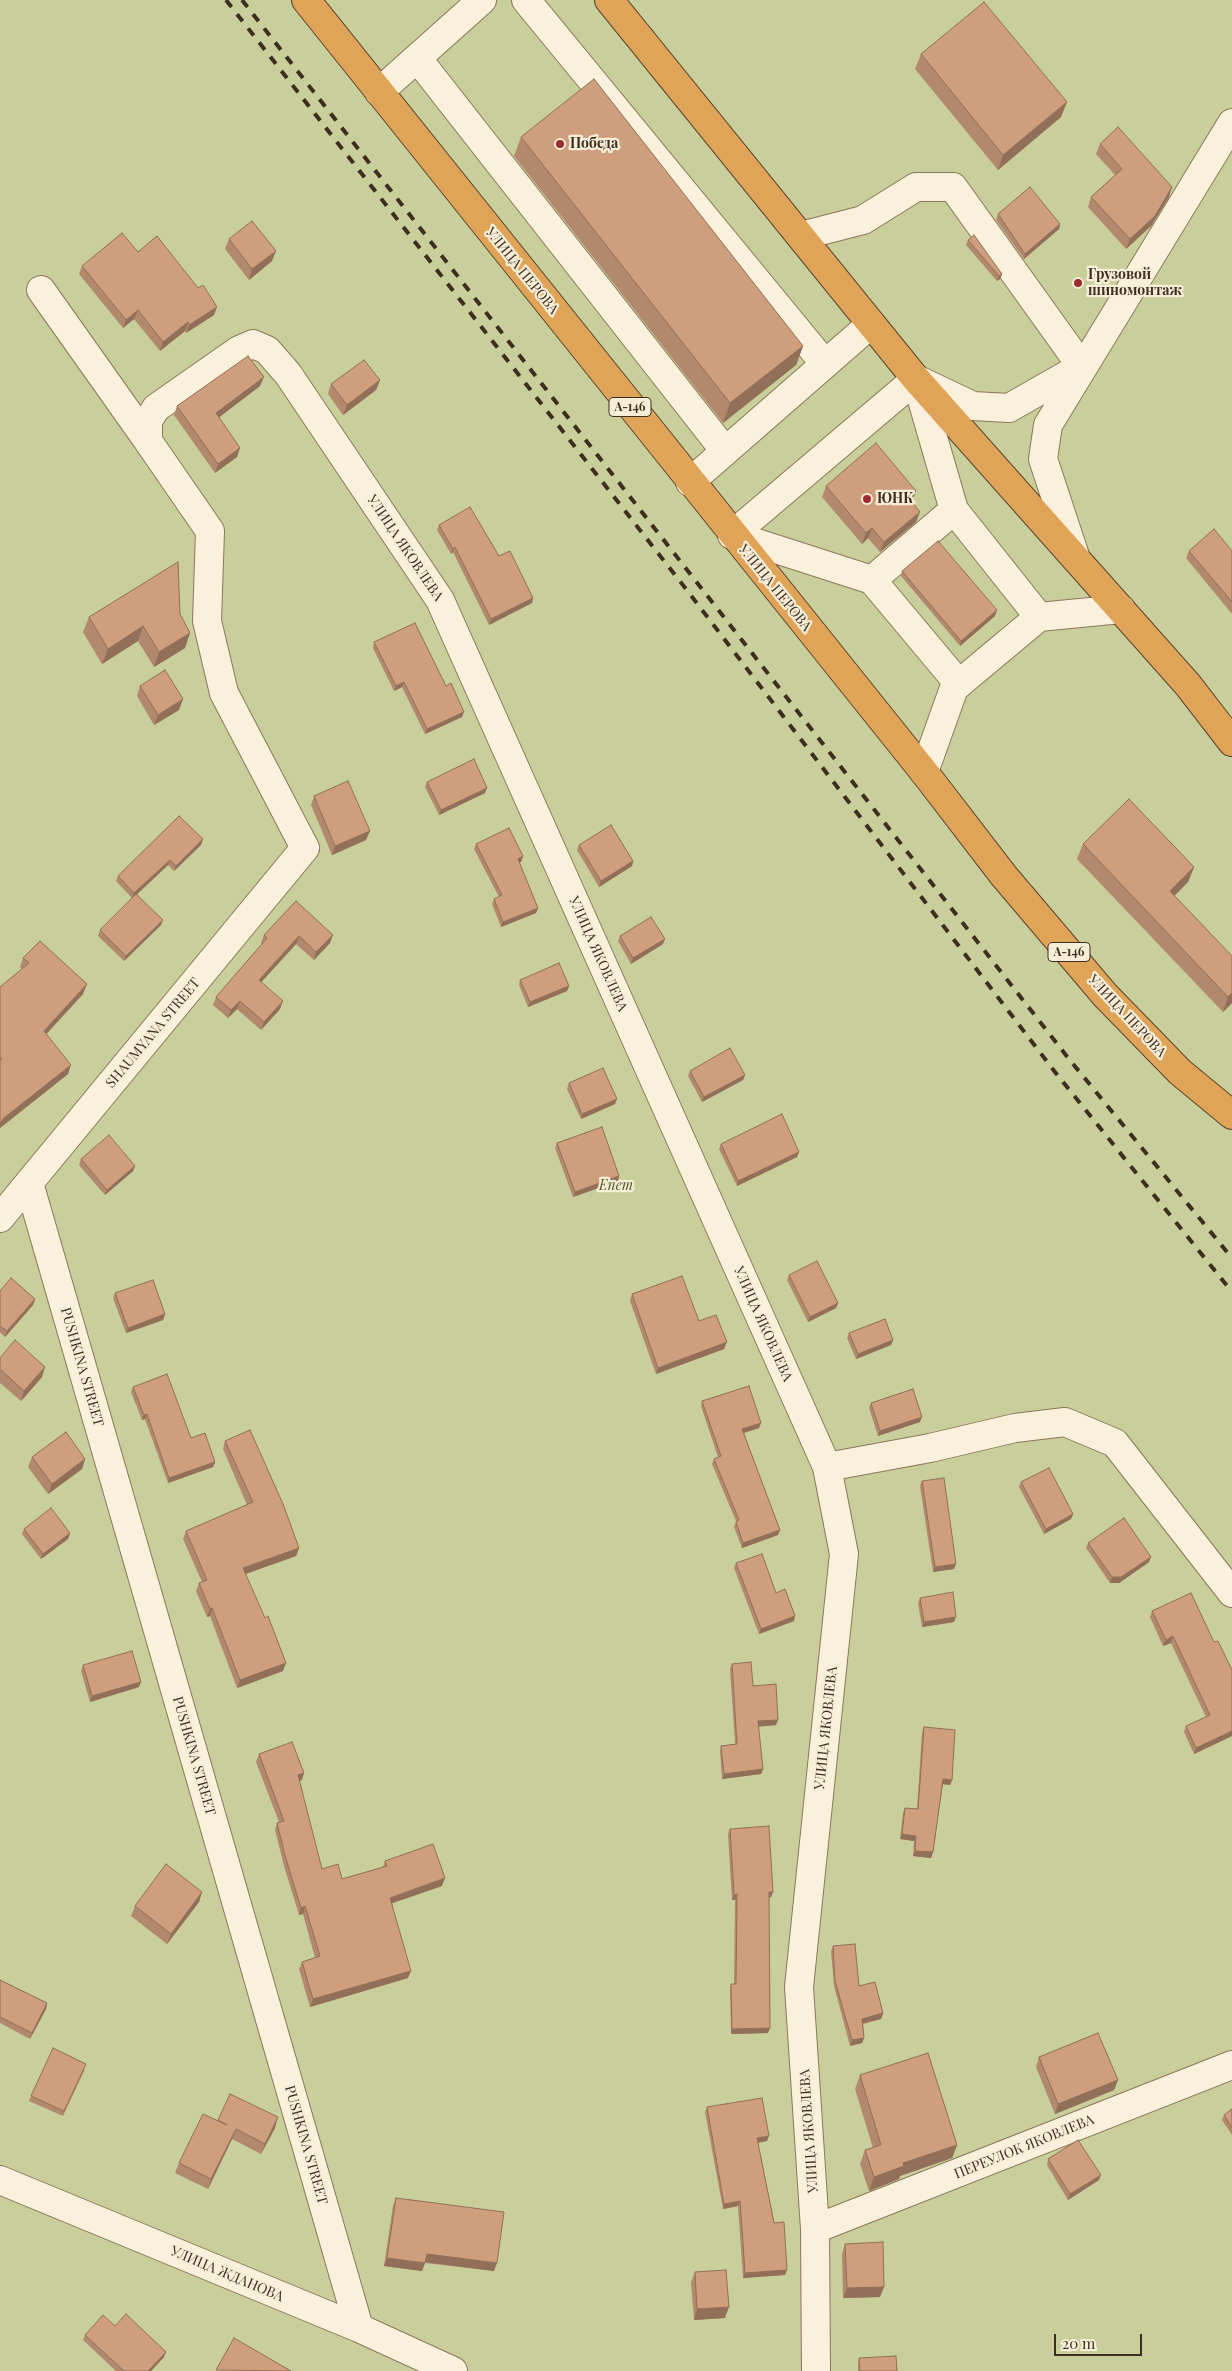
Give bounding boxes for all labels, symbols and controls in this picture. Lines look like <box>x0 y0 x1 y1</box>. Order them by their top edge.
place label: Победа <box>570 136 618 152</box>
marker: Победа <box>554 138 566 150</box>
street label: УЛИЦА ПЕРОВА <box>482 224 562 318</box>
place label: Грузовой шиномонтаж <box>1088 267 1182 300</box>
marker: Грузовой шиномонтаж <box>1072 277 1084 289</box>
road number: А-146 <box>609 398 651 417</box>
place label: ЮНК <box>877 491 913 507</box>
street label: УЛИЦА ЯКОВЛЕВА <box>363 492 447 604</box>
marker: ЮНК <box>861 493 873 505</box>
street label: УЛИЦА ПЕРОВА <box>735 541 815 635</box>
street label: УЛИЦА ЯКОВЛЕВА <box>565 894 631 1014</box>
road number: А-146 <box>1048 942 1090 962</box>
street label: УЛИЦА ПЕРОВА <box>1085 971 1169 1061</box>
street label: SHAUMYANA STREET <box>102 975 204 1091</box>
park label: Enem <box>599 1178 633 1194</box>
street label: УЛИЦА ЯКОВЛЕВА <box>730 1264 796 1384</box>
street label: PUSHKINA STREET <box>57 1306 107 1428</box>
street label: УЛИЦА ЯКОВЛЕВА <box>811 1665 841 1791</box>
street label: PUSHKINA STREET <box>169 1695 219 1817</box>
street label: УЛИЦА ЯКОВЛЕВА <box>796 2068 822 2194</box>
street label: PUSHKINA STREET <box>281 2084 331 2206</box>
street label: ПЕРЕУЛОК ЯКОВЛЕВА <box>952 2111 1096 2183</box>
street label: УЛИЦА ЖДАНОВА <box>168 2243 286 2305</box>
scale bar <box>1057 2324 1144 2356</box>
text: 20 m <box>1062 2333 1095 2353</box>

